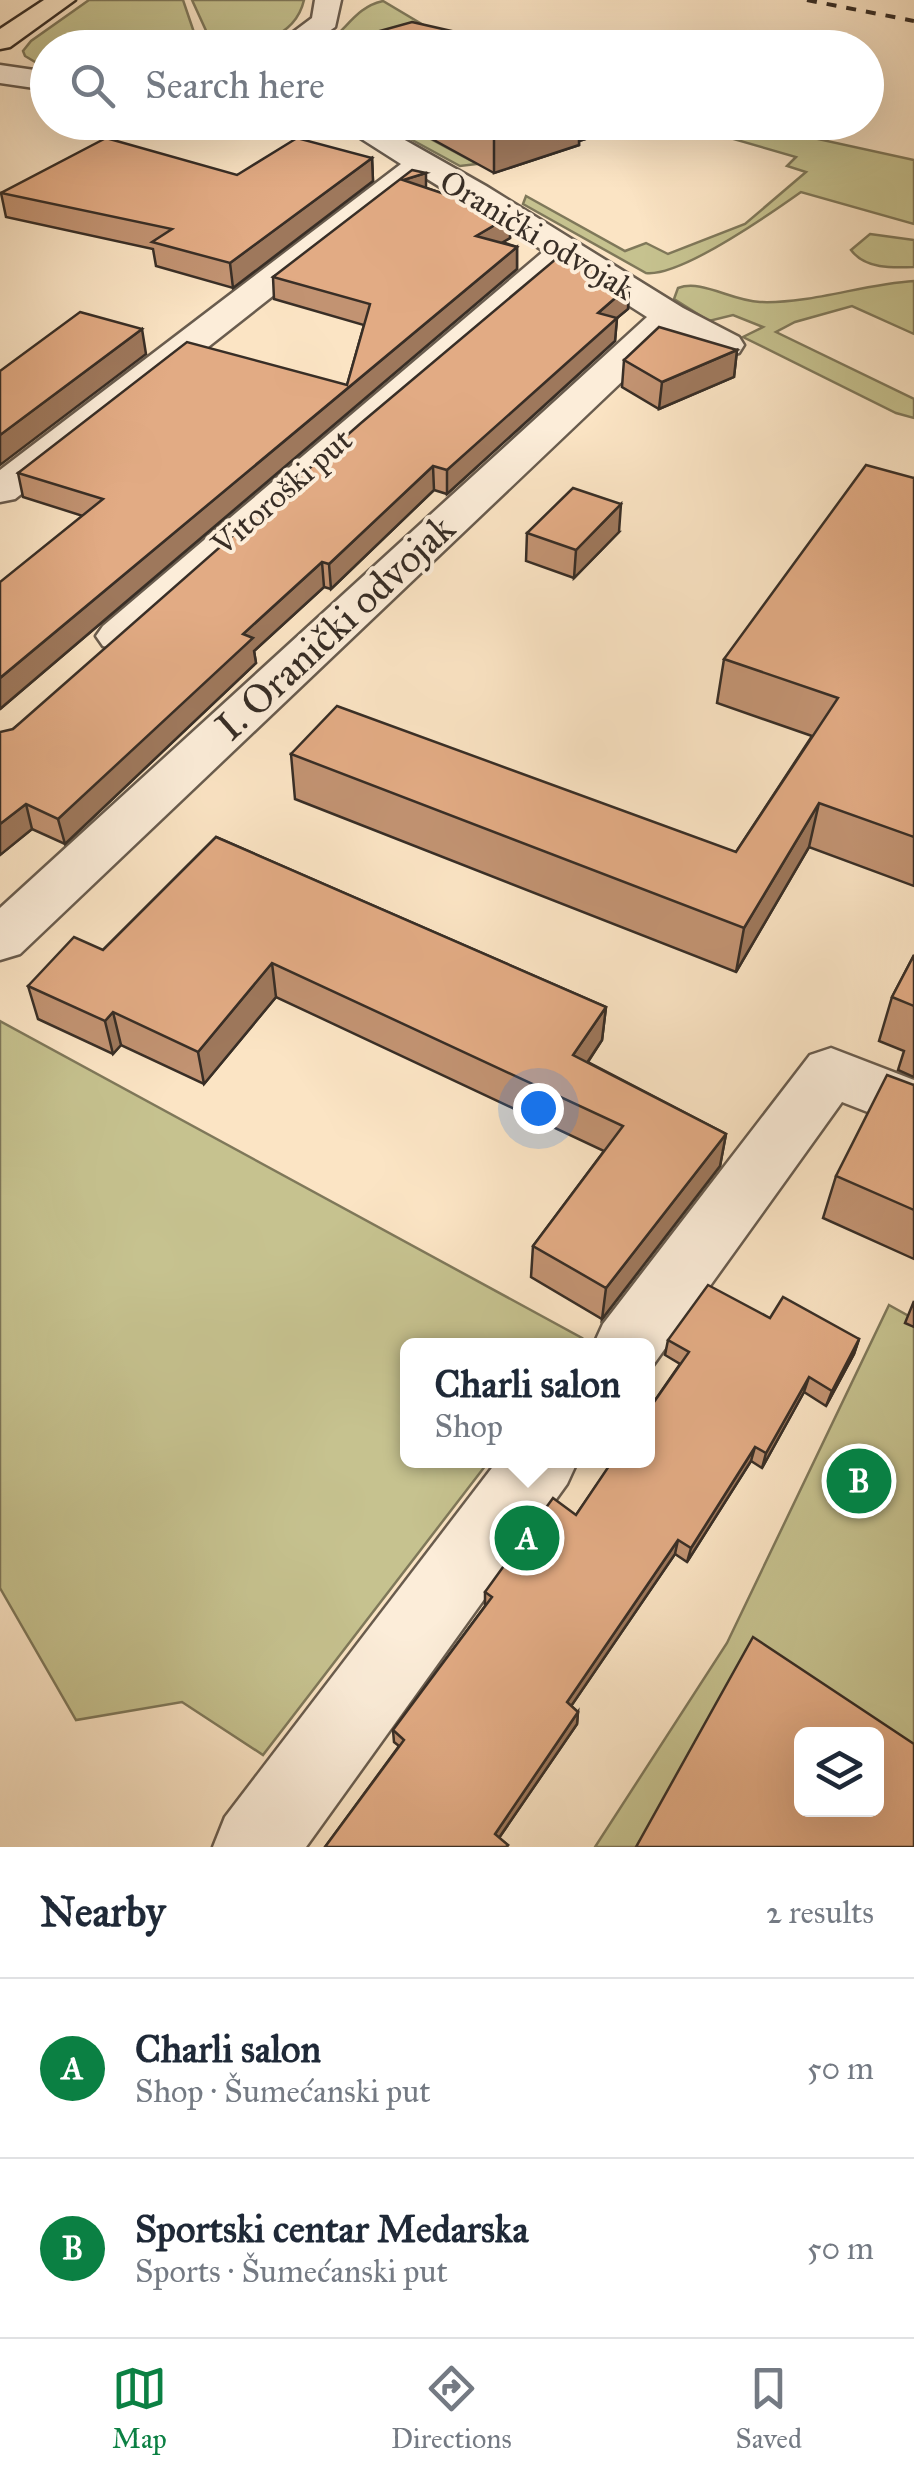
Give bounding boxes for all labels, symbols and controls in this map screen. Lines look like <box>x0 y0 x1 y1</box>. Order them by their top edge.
search box <box>30 30 884 140</box>
icon: search <box>65 58 120 113</box>
text: Search here <box>145 62 325 108</box>
street label: Oranički odvojak <box>433 162 641 308</box>
street label: Vitoroški put <box>203 420 360 564</box>
street label: I. Oranički odvojak <box>205 503 465 750</box>
your location <box>513 1083 564 1134</box>
popup <box>400 1338 655 1468</box>
text: Charli salon <box>434 1361 621 1407</box>
text: Shop <box>434 1407 503 1446</box>
pin: B <box>826 1444 892 1518</box>
pin: A <box>494 1500 560 1576</box>
map controls <box>794 1727 884 1817</box>
button: layers <box>794 1727 884 1817</box>
text: Nearby <box>40 1886 165 1938</box>
text: 2 results <box>766 1893 874 1932</box>
text: Charli salon <box>135 2026 321 2072</box>
text: A <box>62 2049 83 2088</box>
text: 50 m <box>807 2049 874 2088</box>
text: Shop · Šumećanski put <box>135 2072 431 2111</box>
text: Sportski centar Medarska <box>135 2206 529 2252</box>
text: B <box>62 2229 83 2268</box>
text: 50 m <box>807 2229 874 2268</box>
text: Sports · Šumećanski put <box>135 2252 448 2291</box>
tab: Map <box>112 2361 167 2456</box>
tab: Directions <box>391 2361 512 2456</box>
tab: Saved <box>736 2361 802 2456</box>

